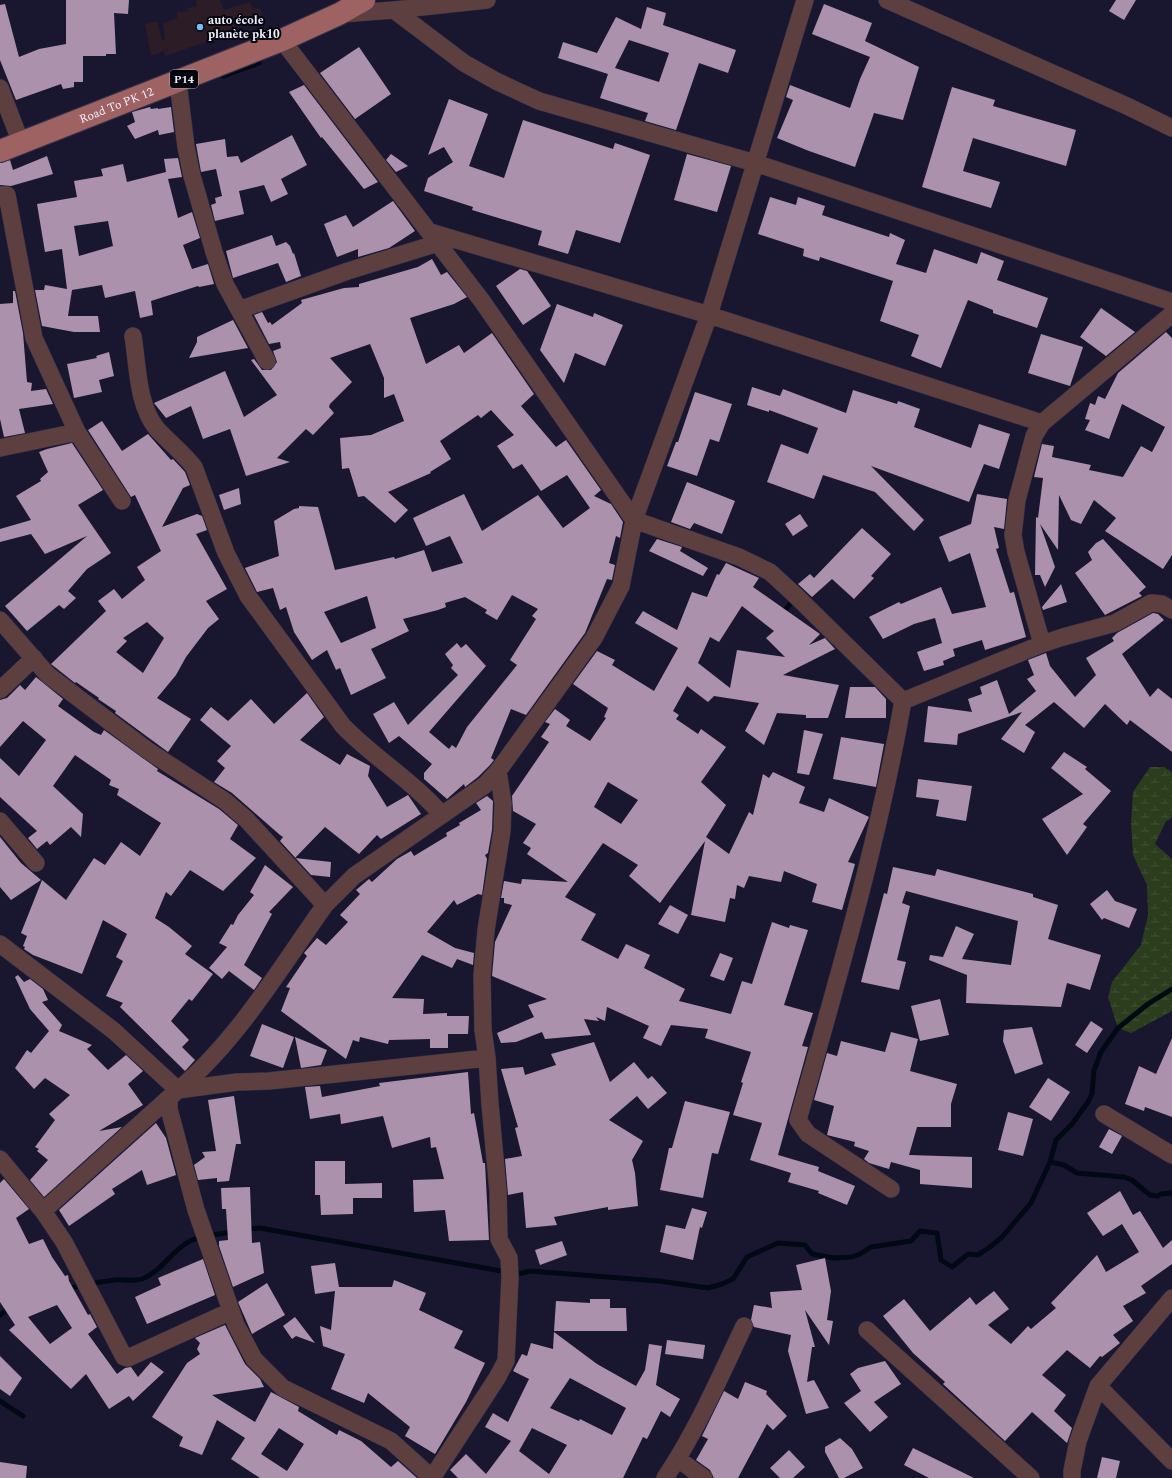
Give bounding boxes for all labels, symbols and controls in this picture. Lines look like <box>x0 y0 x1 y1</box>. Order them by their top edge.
place label: auto école planète pk10 <box>208 11 280 44</box>
marker: auto école planète pk10 <box>195 22 205 32</box>
road number: P14 <box>170 70 198 88</box>
street label: Road To PK 12 <box>77 82 156 129</box>

